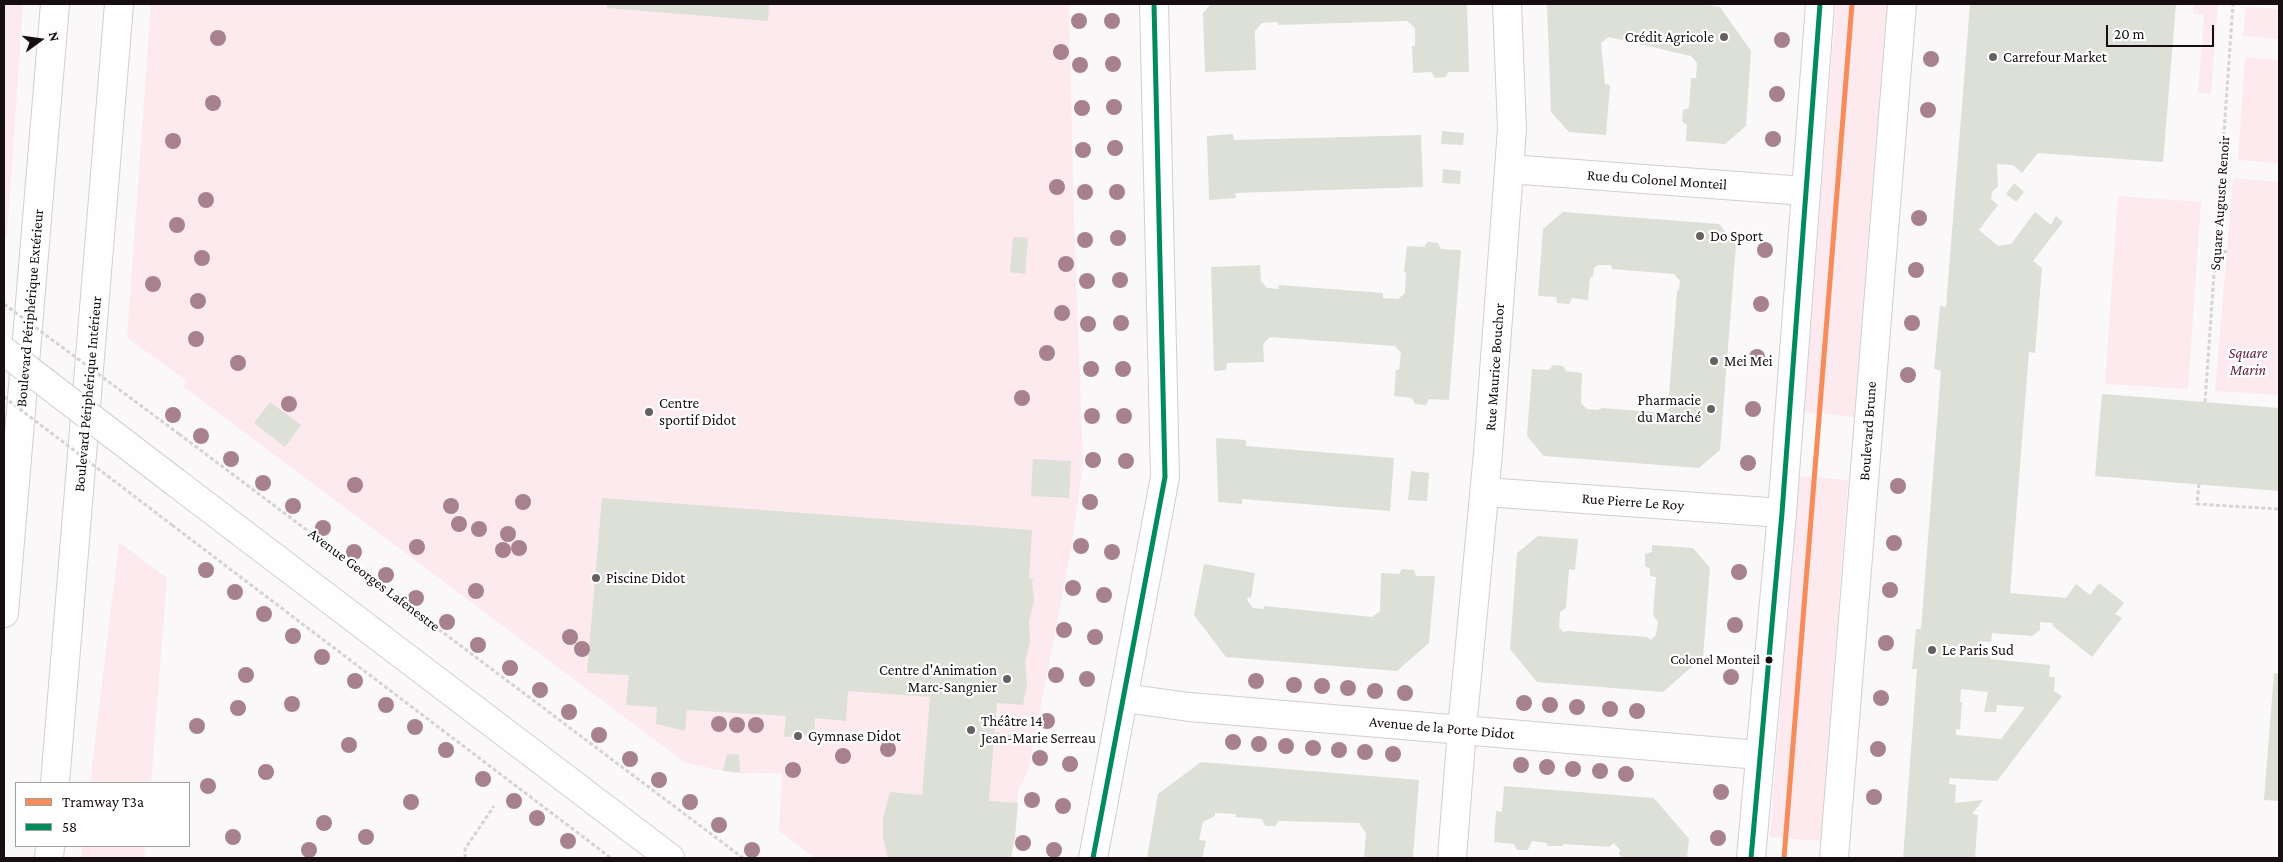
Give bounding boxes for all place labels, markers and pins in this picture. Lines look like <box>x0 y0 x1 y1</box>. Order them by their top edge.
place label: Crédit Agricole <box>1625 28 1714 46</box>
marker: Crédit Agricole <box>1718 31 1730 43</box>
place label: Carrefour Market <box>2003 48 2107 66</box>
marker: Carrefour Market <box>1987 51 1999 63</box>
place label: Do Sport <box>1710 227 1763 245</box>
marker: Do Sport <box>1694 230 1706 242</box>
place label: Mei Mei <box>1724 352 1773 370</box>
marker: Mei Mei <box>1708 355 1720 367</box>
place label: Pharmacie du Marché <box>1637 391 1701 426</box>
place label: Centre sportif Didot <box>659 394 736 429</box>
marker: Pharmacie du Marché <box>1705 403 1717 415</box>
marker: Centre sportif Didot <box>643 406 655 418</box>
place label: Piscine Didot <box>606 569 685 587</box>
marker: Piscine Didot <box>590 572 602 584</box>
place label: Le Paris Sud <box>1942 641 2014 659</box>
marker: Le Paris Sud <box>1926 644 1938 656</box>
place label: Colonel Monteil <box>1670 652 1760 668</box>
marker: Colonel Monteil <box>1764 655 1774 665</box>
place label: Centre d'Animation Marc-Sangnier <box>879 661 997 696</box>
marker: Centre d'Animation Marc-Sangnier <box>1001 673 1013 685</box>
place label: Théâtre 14 Jean-Marie Serreau <box>981 712 1096 747</box>
marker: Théâtre 14 Jean-Marie Serreau <box>965 724 977 736</box>
place label: Gymnase Didot <box>808 727 901 745</box>
marker: Gymnase Didot <box>792 730 804 742</box>

